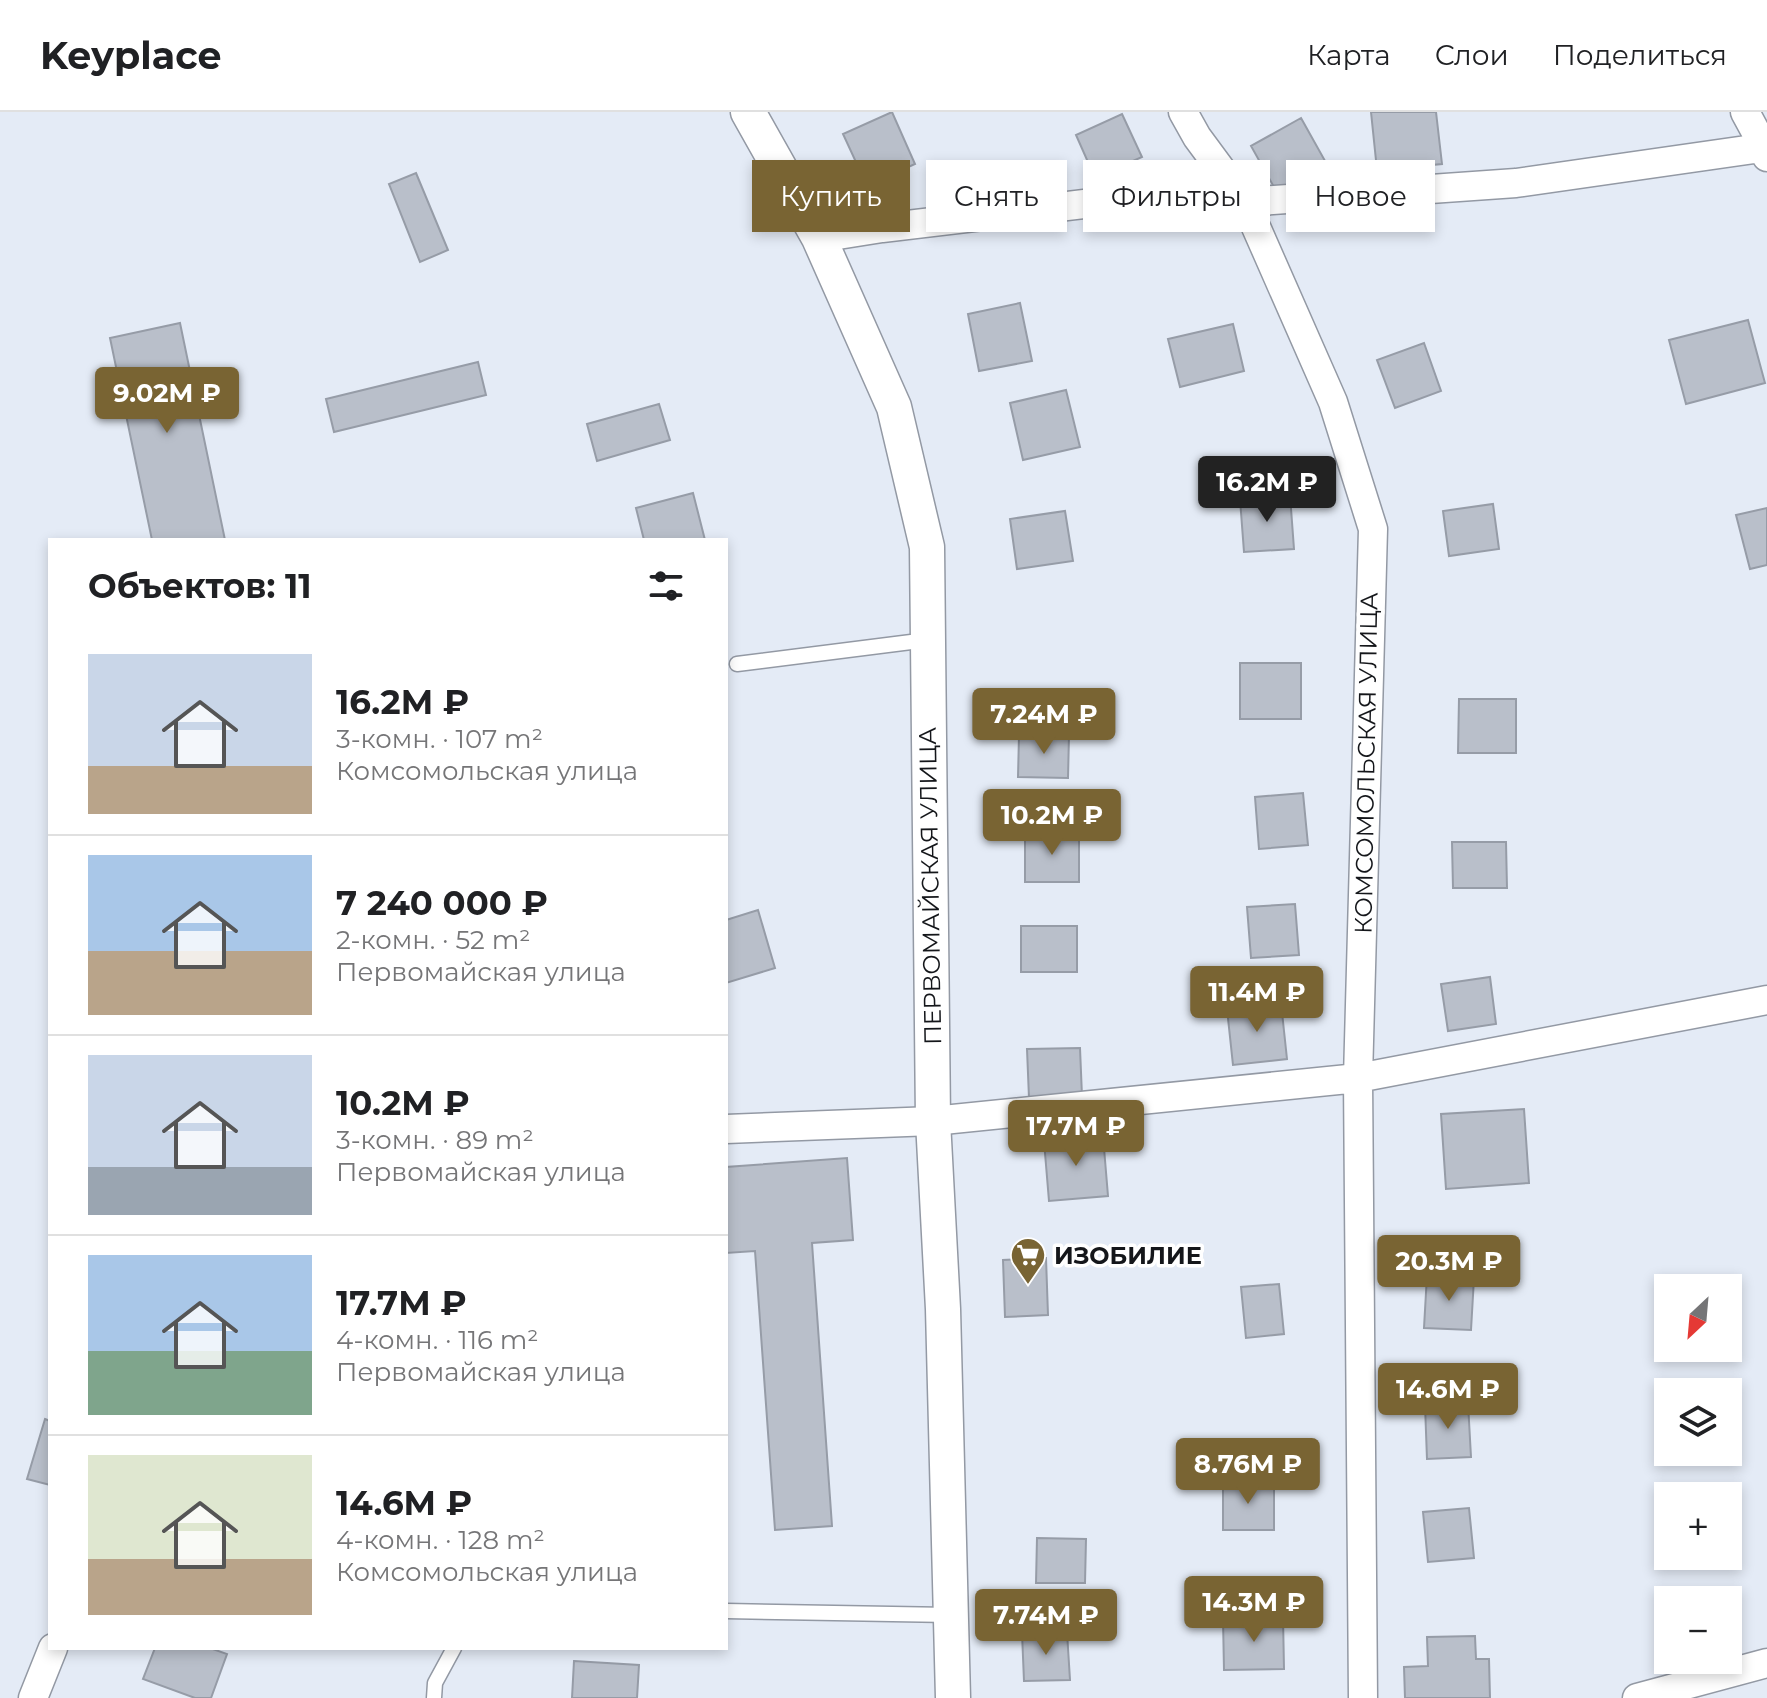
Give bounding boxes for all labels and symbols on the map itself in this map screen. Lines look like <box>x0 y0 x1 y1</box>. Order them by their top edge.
pin: 9.02M ₽ <box>93 367 241 435</box>
pin: 16.2M ₽ <box>1193 456 1341 524</box>
street label: КОМСОМОЛЬСКАЯ УЛИЦА <box>1349 592 1383 934</box>
pin: 7.24M ₽ <box>970 688 1118 756</box>
street label: ПЕРВОМАЙСКАЯ УЛИЦА <box>913 727 947 1045</box>
pin: 10.2M ₽ <box>978 789 1126 857</box>
pin: 11.4M ₽ <box>1183 966 1331 1034</box>
pin: 17.7M ₽ <box>1002 1100 1150 1168</box>
pin: 20.3M ₽ <box>1375 1235 1523 1303</box>
supermarket icon: ИЗОБИЛИЕ <box>1009 1236 1047 1286</box>
place label: ИЗОБИЛИЕ <box>1054 1241 1202 1270</box>
north arrow <box>1654 1274 1742 1362</box>
pin: 14.6M ₽ <box>1374 1363 1522 1431</box>
pin: 8.76M ₽ <box>1174 1438 1322 1506</box>
pin: 14.3M ₽ <box>1180 1576 1328 1644</box>
pin: 7.74M ₽ <box>972 1589 1120 1657</box>

